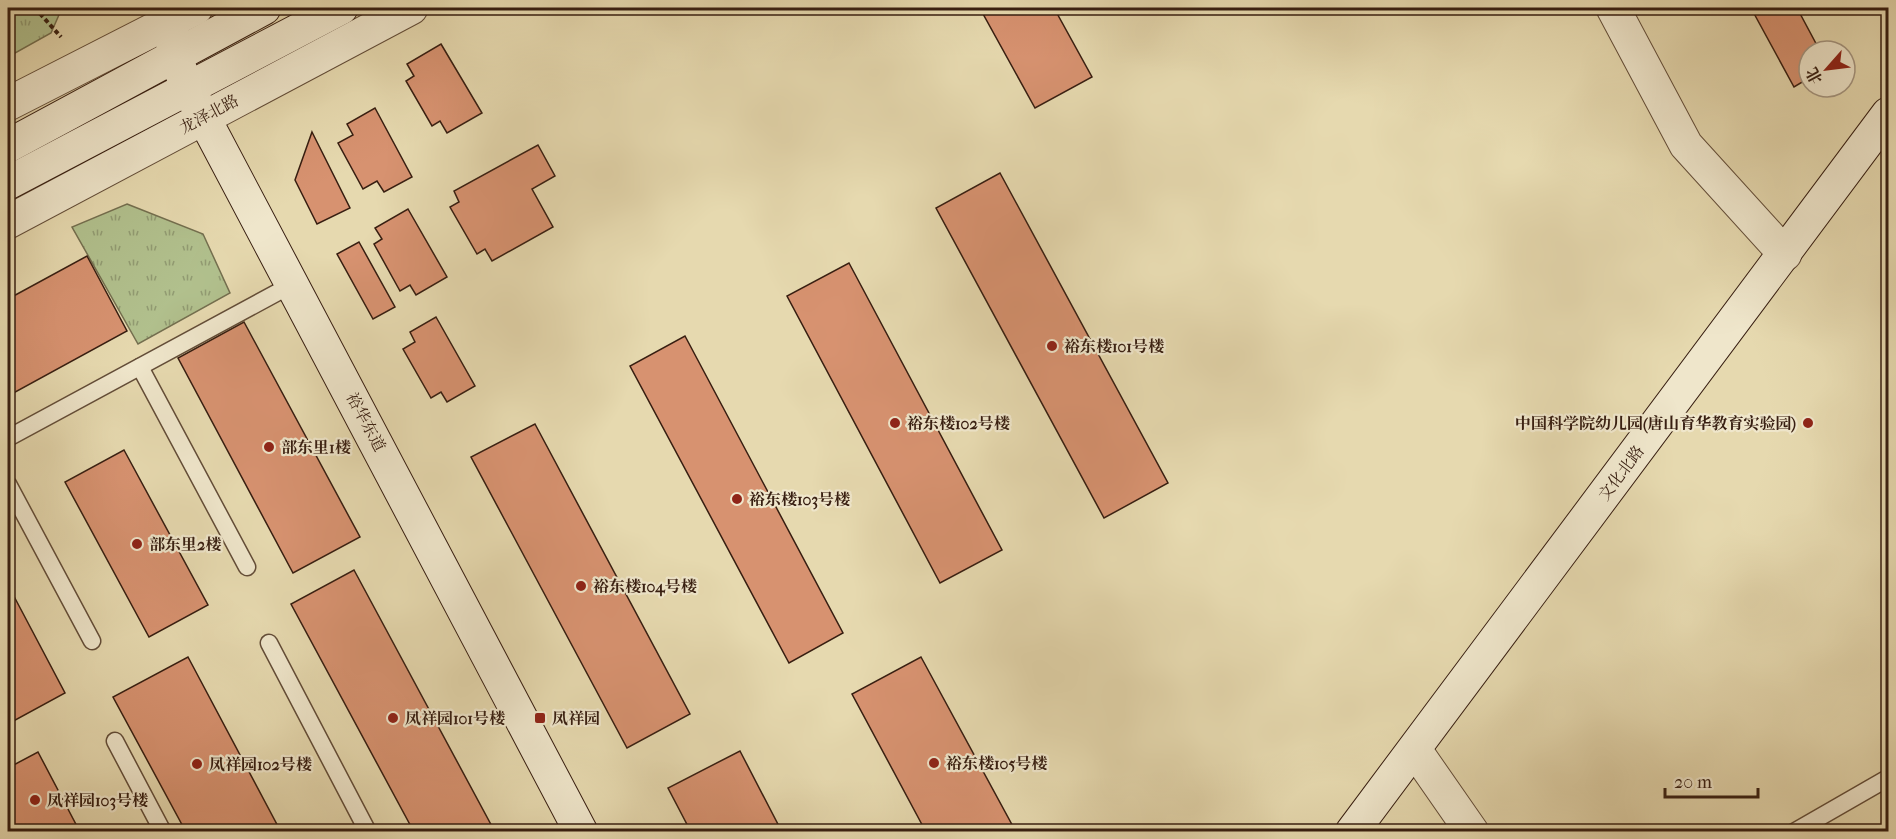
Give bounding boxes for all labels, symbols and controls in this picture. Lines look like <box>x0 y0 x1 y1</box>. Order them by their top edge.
north arrow <box>1797 39 1857 99</box>
text: 北 <box>1802 64 1826 87</box>
street label: 龙泽北路 <box>176 91 242 137</box>
place label: 裕东楼101号楼 <box>1064 337 1164 356</box>
marker: 裕东楼101号楼 <box>1045 339 1059 353</box>
street label: 裕华东道 <box>343 389 389 455</box>
place label: 裕东楼102号楼 <box>907 414 1010 433</box>
place label: 中国科学院幼儿园(唐山育华教育实验园) <box>1515 414 1796 434</box>
marker: 裕东楼102号楼 <box>888 416 902 430</box>
marker: 中国科学院幼儿园(唐山育华教育实验园) <box>1801 416 1815 430</box>
place label: 部东里1楼 <box>281 438 351 457</box>
marker: 部东里1楼 <box>262 440 276 454</box>
street label: 文化北路 <box>1594 442 1648 504</box>
place label: 裕东楼103号楼 <box>749 490 850 510</box>
marker: 裕东楼103号楼 <box>730 492 744 506</box>
place label: 部东里2楼 <box>149 535 221 554</box>
marker: 部东里2楼 <box>130 537 144 551</box>
place label: 裕东楼104号楼 <box>593 577 697 597</box>
marker: 裕东楼104号楼 <box>574 579 588 593</box>
place label: 凤祥园101号楼 <box>405 709 505 728</box>
place label: 凤祥园 <box>552 709 600 728</box>
marker: 凤祥园101号楼 <box>386 711 400 725</box>
marker: 凤祥园 <box>533 711 547 725</box>
place label: 裕东楼105号楼 <box>946 754 1047 773</box>
place label: 凤祥园102号楼 <box>209 755 312 774</box>
marker: 裕东楼105号楼 <box>927 756 941 770</box>
marker: 凤祥园102号楼 <box>190 757 204 771</box>
scale bar <box>1665 761 1758 799</box>
text: 20 m <box>1674 772 1712 793</box>
place label: 凤祥园103号楼 <box>47 791 148 811</box>
marker: 凤祥园103号楼 <box>28 793 42 807</box>

